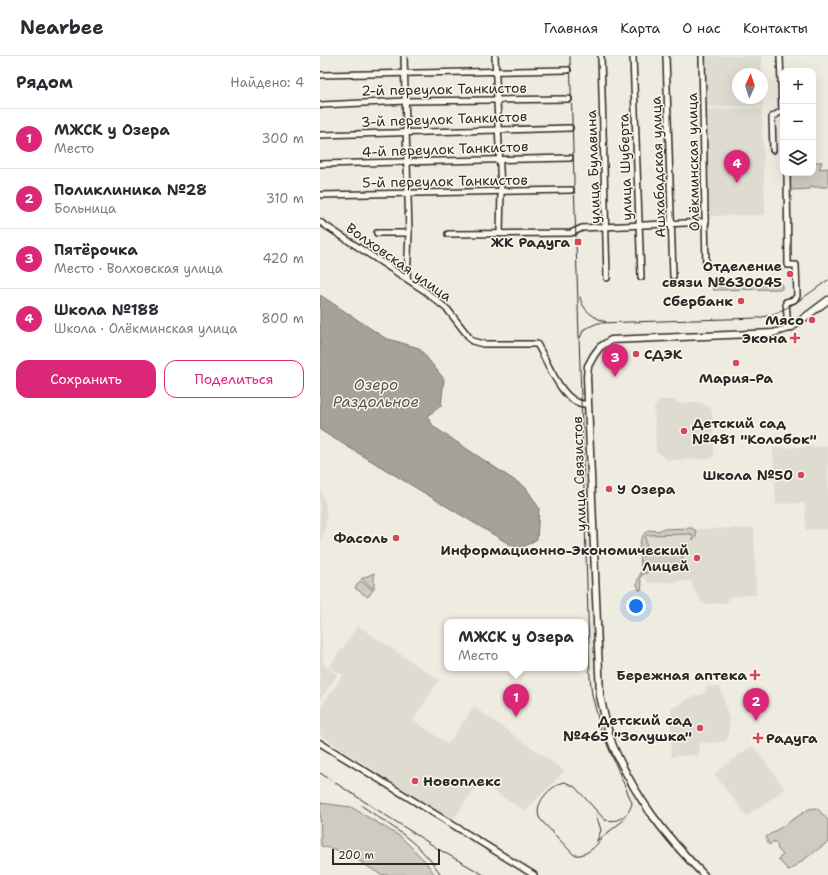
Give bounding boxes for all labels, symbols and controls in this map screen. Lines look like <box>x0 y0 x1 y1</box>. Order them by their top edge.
text: Nearbee <box>20 15 104 40</box>
text: Главная <box>544 19 598 37</box>
text: Карта <box>620 19 660 37</box>
text: О нас <box>682 19 721 37</box>
text: Контакты <box>743 19 808 37</box>
north arrow <box>732 68 768 104</box>
map controls <box>780 68 816 176</box>
button: + <box>780 68 816 104</box>
text: Рядом <box>16 71 73 93</box>
text: Найдено: 4 <box>230 74 304 91</box>
street label: 2-й переулок Танкистов <box>361 79 527 99</box>
street label: Олёкминская улица <box>683 92 703 231</box>
street label: Ашхабадская улица <box>647 96 669 238</box>
button: − <box>780 104 816 140</box>
street label: 3-й переулок Танкистов <box>360 107 528 131</box>
street label: улица Булавина <box>582 109 604 224</box>
street label: улица Шуберта <box>614 113 636 221</box>
text: МЖСК у Озера <box>54 120 170 140</box>
text: 1 <box>26 130 32 147</box>
text: 300 m <box>261 130 304 147</box>
street label: 4-й переулок Танкистов <box>361 137 529 161</box>
text: Место <box>54 140 94 157</box>
button: layers <box>780 140 816 176</box>
pin: 4 <box>724 150 750 183</box>
street label: 5-й переулок Танкистов <box>362 171 528 191</box>
text: Поликлиника №28 <box>54 180 207 200</box>
text: 2 <box>24 190 34 207</box>
text: 310 m <box>266 190 304 207</box>
text: Больница <box>54 200 116 217</box>
street label: Волховская улица <box>343 219 456 305</box>
place label: ЖК Радуга <box>491 233 570 251</box>
marker: ЖК Радуга <box>573 237 583 247</box>
text: Пятёрочка <box>54 240 138 260</box>
text: 3 <box>24 250 34 267</box>
text: 420 m <box>262 250 304 267</box>
place label: Отделение связи №630045 <box>662 257 782 291</box>
text: Место · Волховская улица <box>54 260 223 277</box>
marker: Отделение связи №630045 <box>785 269 795 279</box>
place label: Сбербанк <box>663 292 733 310</box>
marker: Сбербанк <box>736 296 746 306</box>
text: Школа №188 <box>54 300 159 320</box>
text: 4 <box>24 310 34 327</box>
text: 800 m <box>261 310 304 327</box>
place label: Мясо <box>765 311 804 329</box>
marker: Мясо <box>807 315 817 325</box>
text: Школа · Олёкминская улица <box>54 320 237 337</box>
place label: Экона <box>742 329 787 347</box>
marker: Экона <box>790 333 800 343</box>
pin: 3 <box>602 344 628 377</box>
place label: СДЭК <box>644 345 683 363</box>
marker: СДЭК <box>631 349 641 359</box>
marker: Мария-Ра <box>731 358 741 368</box>
button: Сохранить <box>16 360 156 398</box>
button: Поделиться <box>164 360 304 398</box>
place label: Мария-Ра <box>699 369 774 387</box>
water label: Озеро Раздольное <box>333 375 419 412</box>
place label: Детский сад №481 "Колобок" <box>692 414 817 448</box>
street label: улица Связистов <box>568 416 590 532</box>
marker: Детский сад №481 "Колобок" <box>679 426 689 436</box>
place label: Школа №50 <box>703 466 793 484</box>
marker: Школа №50 <box>796 470 806 480</box>
place label: У Озера <box>617 480 676 498</box>
marker: У Озера <box>604 484 614 494</box>
place label: Фасоль <box>333 529 388 547</box>
marker: Фасоль <box>391 533 401 543</box>
place label: Информационно-Экономический Лицей <box>441 541 689 575</box>
marker: Информационно-Экономический Лицей <box>692 553 702 563</box>
your location <box>626 596 646 616</box>
popup <box>444 619 588 671</box>
text: МЖСК у Озера <box>458 627 574 647</box>
text: Место <box>458 647 498 664</box>
place label: Бережная аптека <box>616 666 747 684</box>
marker: Бережная аптека <box>750 670 760 680</box>
pin: 1 <box>503 684 529 717</box>
pin: 2 <box>743 688 769 721</box>
place label: Детский сад №465 "Золушка" <box>563 711 692 745</box>
marker: Детский сад №465 "Золушка" <box>695 723 705 733</box>
place label: Радуга <box>766 729 818 747</box>
marker: Радуга <box>753 733 763 743</box>
place label: Новоплекс <box>423 772 501 790</box>
marker: Новоплекс <box>410 776 420 786</box>
scale bar <box>332 847 440 866</box>
text: 200 m <box>338 848 374 863</box>

